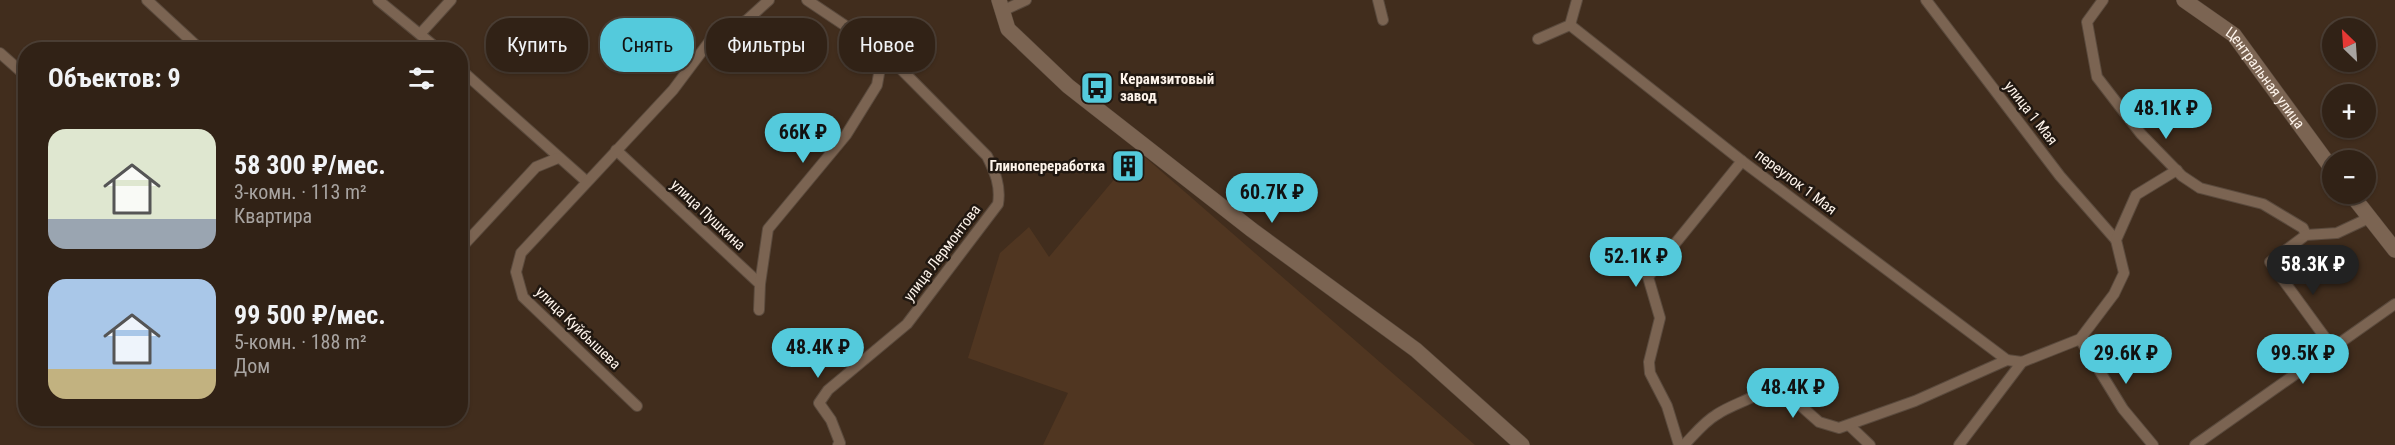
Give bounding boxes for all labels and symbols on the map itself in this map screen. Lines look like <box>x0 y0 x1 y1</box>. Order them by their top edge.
north arrow <box>2322 18 2376 72</box>
street label: Центральная улица <box>2222 23 2309 132</box>
bus stop icon: Керамзитовый завод <box>1079 70 1115 106</box>
place label: Керамзитовый завод <box>1120 70 1214 105</box>
street label: улица 1 Мая <box>2000 77 2062 149</box>
pin: 48.1K ₽ <box>2111 89 2221 140</box>
pin: 66K ₽ <box>761 113 845 164</box>
street label: переулок 1 Мая <box>1752 146 1840 218</box>
building icon: Глинопереработка <box>1110 148 1146 184</box>
place label: Глинопереработка <box>989 157 1105 175</box>
pin: 60.7K ₽ <box>1217 173 1327 224</box>
street label: улица Пушкина <box>667 176 749 254</box>
street label: улица Лермонтова <box>900 201 984 305</box>
pin: 52.1K ₽ <box>1581 237 1691 288</box>
pin: 58.3K ₽ <box>2258 245 2368 296</box>
street label: улица Куйбышева <box>532 283 624 373</box>
pin: 48.4K ₽ <box>763 328 873 379</box>
pin: 29.6K ₽ <box>2071 334 2181 385</box>
pin: 99.5K ₽ <box>2248 334 2358 385</box>
pin: 48.4K ₽ <box>1738 368 1848 419</box>

